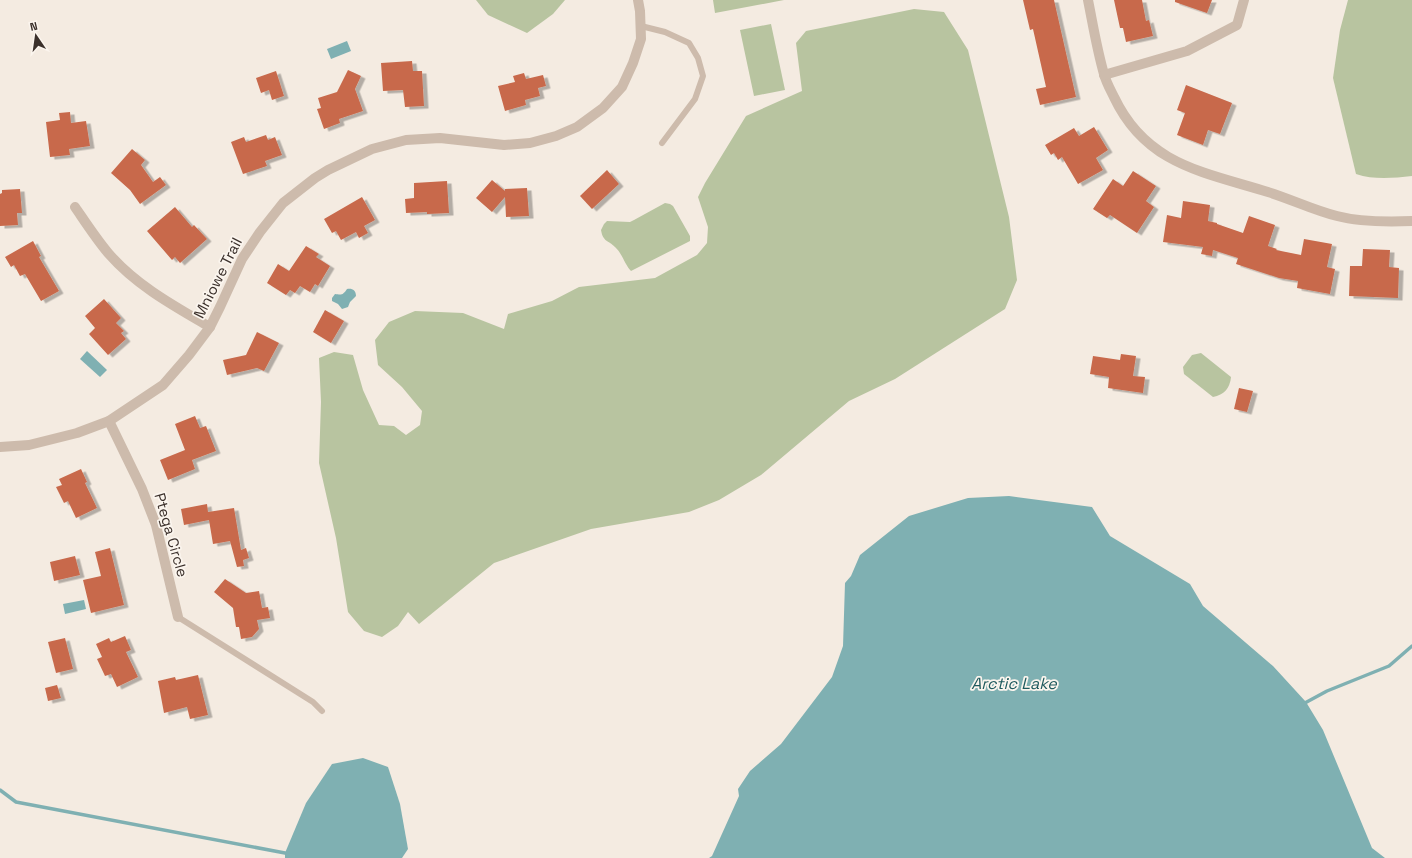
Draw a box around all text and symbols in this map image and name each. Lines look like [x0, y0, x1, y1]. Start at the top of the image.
north arrow [16, 16, 56, 56]
text: N [29, 19, 39, 34]
street label: Mniowe Trail [189, 234, 246, 321]
street label: Ptega Circle [150, 490, 193, 579]
water label: Arctic Lake [971, 673, 1057, 694]

